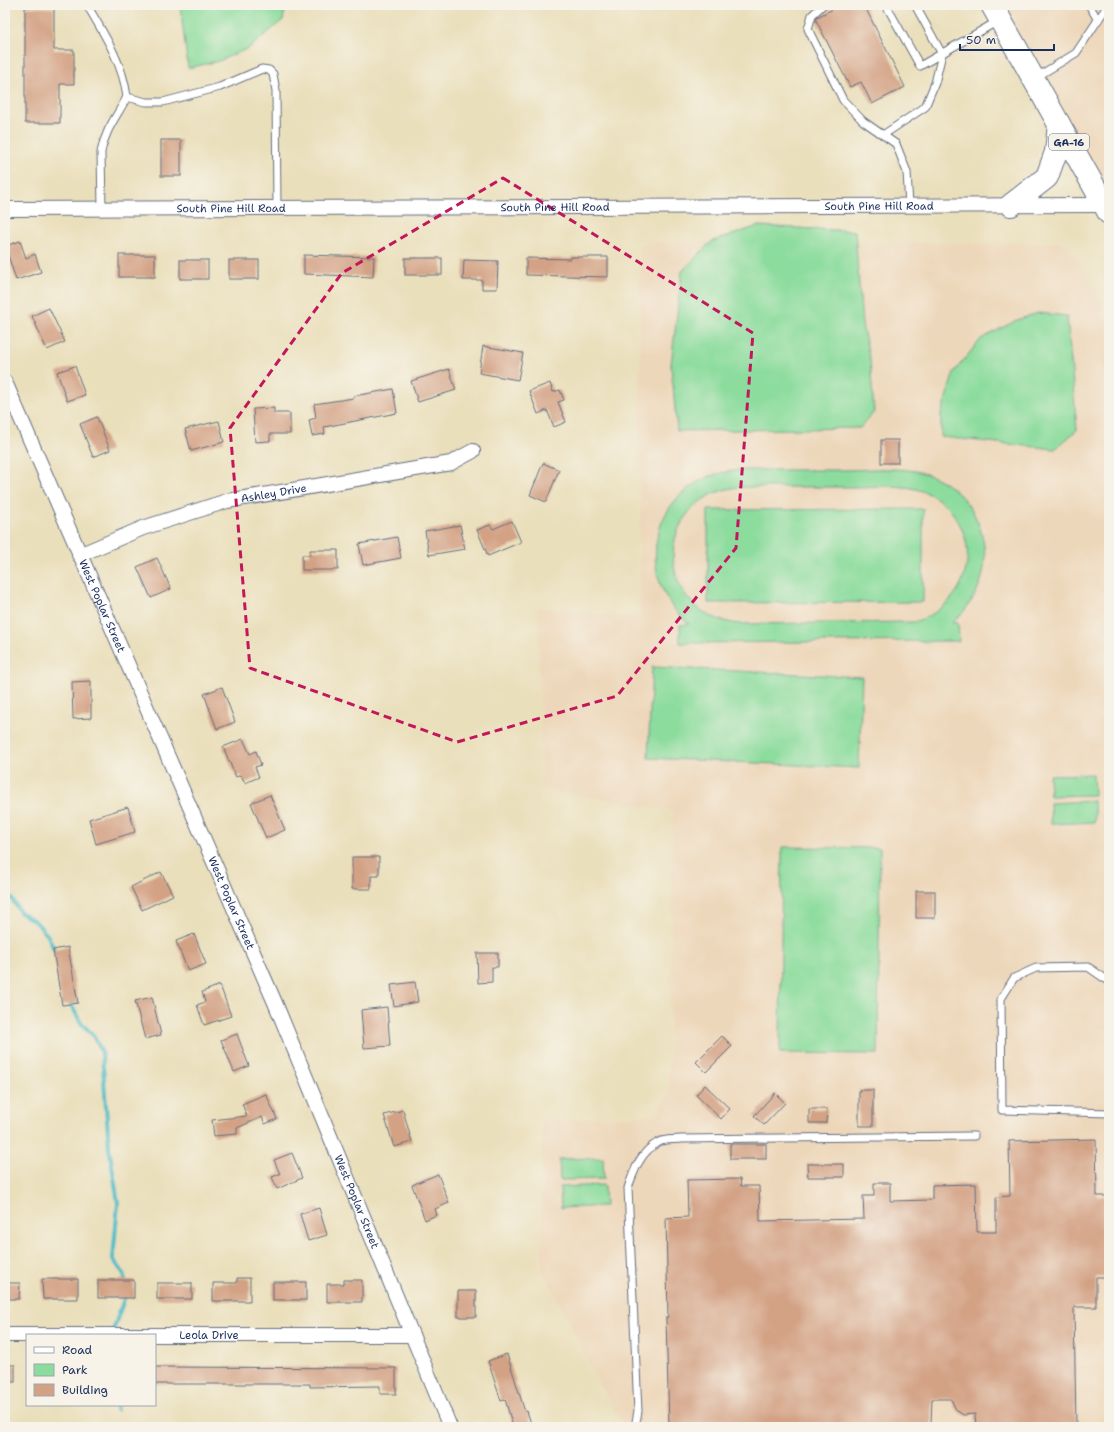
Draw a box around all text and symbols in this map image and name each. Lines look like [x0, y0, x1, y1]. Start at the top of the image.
scale bar [960, 26, 1054, 52]
text: 50 m [966, 32, 996, 48]
road number: GA-16 [1049, 134, 1089, 150]
street label: South Pine Hill Road [824, 198, 934, 214]
street label: South Pine Hill Road [500, 199, 610, 215]
street label: South Pine Hill Road [176, 200, 286, 216]
street label: Ashley Drive [240, 480, 308, 506]
street label: West Poplar Street [75, 557, 129, 655]
street label: West Poplar Street [205, 854, 259, 952]
street label: West Poplar Street [331, 1152, 383, 1251]
street label: Leola Drive [179, 1328, 239, 1343]
legend [26, 1334, 156, 1406]
text: Road [62, 1342, 93, 1358]
text: Park [62, 1362, 88, 1378]
text: Building [62, 1382, 108, 1398]

